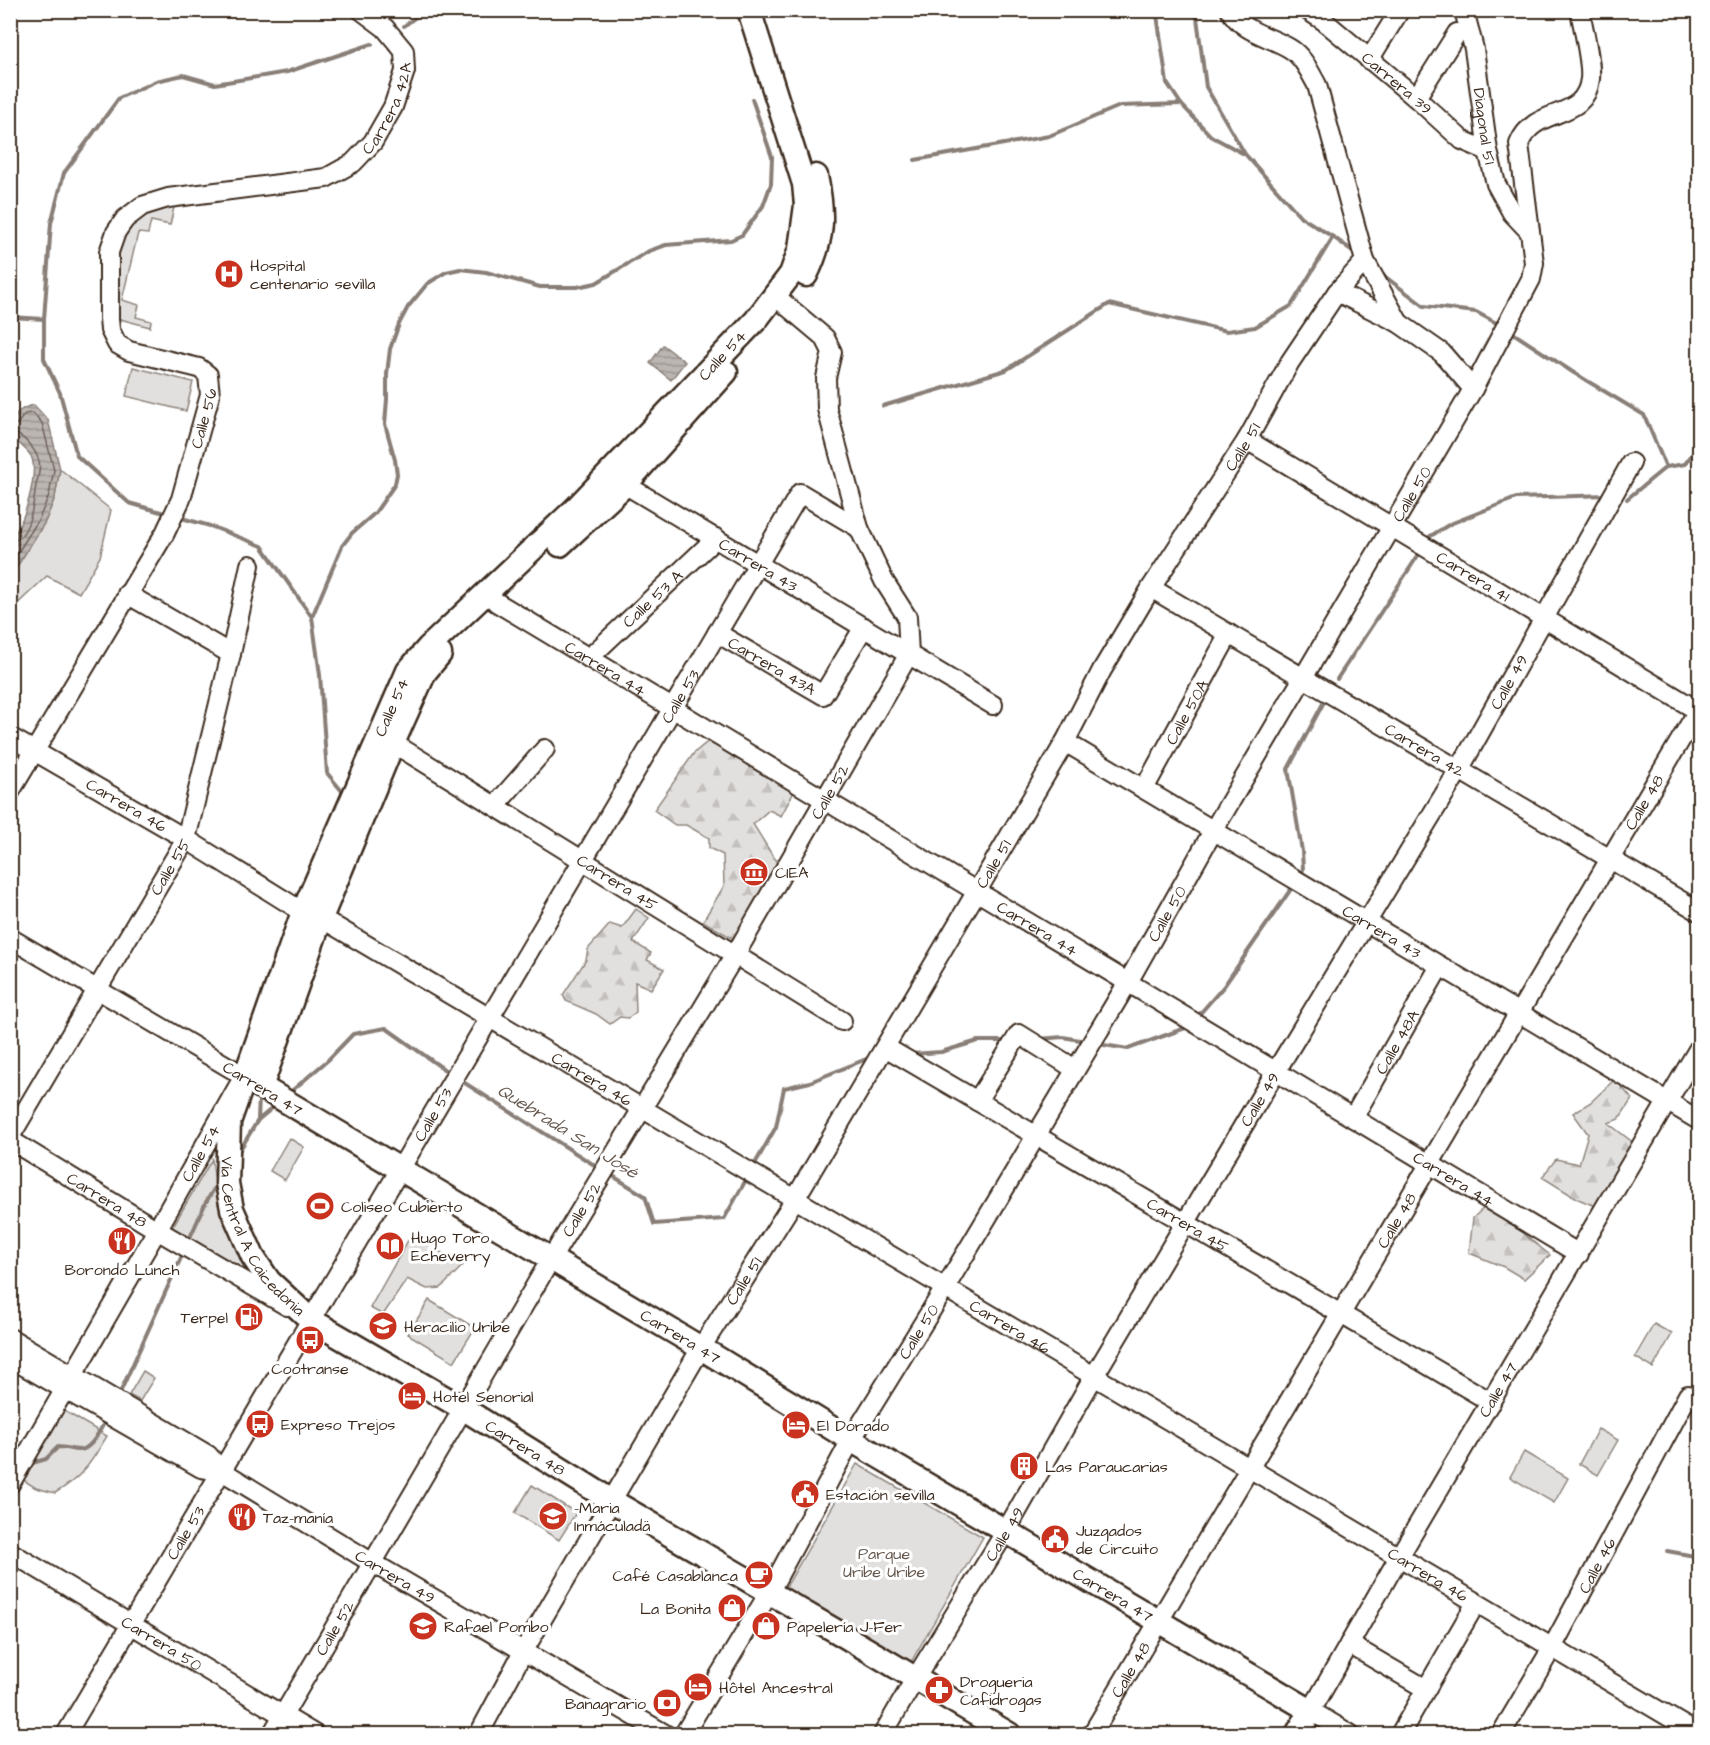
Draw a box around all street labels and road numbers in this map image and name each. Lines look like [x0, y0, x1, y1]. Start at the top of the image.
street label: Carrera 39 [1357, 47, 1437, 120]
street label: Carrera 42A [357, 62, 417, 160]
street label: Diagonal 51 [1467, 87, 1501, 167]
street label: Calle 54 [694, 326, 752, 386]
street label: Calle 56 [186, 388, 222, 451]
street label: Calle 51 [1220, 419, 1266, 476]
street label: Calle 50 [1387, 462, 1437, 526]
street label: Carrera 43 [714, 533, 801, 597]
street label: Carrera 41 [1432, 546, 1514, 607]
street label: Calle 53 A [618, 565, 688, 633]
street label: Carrera 43A [724, 632, 820, 701]
street label: Carrera 44 [561, 636, 650, 702]
street label: Calle 49 [1485, 651, 1533, 714]
street label: Calle 53 [656, 665, 705, 727]
street label: Calle 54 [369, 675, 415, 740]
street label: Calle 50A [1160, 676, 1214, 749]
street label: Carrera 42 [1380, 718, 1468, 783]
street label: Calle 52 [806, 761, 855, 824]
street label: Calle 48 [1620, 771, 1670, 834]
street label: Carrera 46 [82, 773, 171, 838]
street label: Calle 55 [145, 834, 196, 900]
street label: Calle 51 [971, 836, 1017, 893]
street label: Carrera 45 [572, 849, 662, 917]
street label: Calle 50 [1143, 882, 1192, 946]
street label: Carrera 44 [992, 896, 1082, 962]
street label: Carrera 43 [1338, 900, 1425, 964]
street label: Calle 48A [1370, 1006, 1425, 1078]
street label: Carrera 46 [547, 1047, 636, 1112]
street label: Carrera 47 [218, 1056, 307, 1122]
street label: Calle 49 [1235, 1068, 1285, 1131]
street label: Calle 53 [409, 1084, 458, 1146]
street label: Calle 54 [176, 1121, 226, 1186]
street label: Carrera 44 [1409, 1147, 1498, 1212]
street label: Vía Central A Caicedonia [215, 1156, 310, 1321]
street label: Carrera 48 [62, 1167, 151, 1233]
street label: Calle 52 [557, 1178, 607, 1241]
street label: Calle 48 [1372, 1189, 1422, 1253]
street label: Carrera 45 [1142, 1193, 1233, 1258]
street label: Calle 51 [721, 1253, 768, 1309]
street label: Carrera 46 [965, 1295, 1054, 1360]
street label: Calle 50 [894, 1300, 944, 1364]
street label: Carrera 47 [636, 1304, 725, 1369]
street label: Calle 47 [1474, 1358, 1523, 1422]
street label: Carrera 48 [481, 1415, 569, 1481]
street label: Calle 53 [161, 1502, 210, 1564]
street label: Calle 49 [980, 1503, 1029, 1566]
street label: Calle 46 [1573, 1534, 1621, 1598]
street label: Carrera 46 [1383, 1543, 1472, 1607]
street label: Carrera 49 [351, 1545, 439, 1609]
street label: Carrera 47 [1068, 1563, 1157, 1628]
street label: Calle 52 [310, 1597, 360, 1660]
street label: Carrera 50 [117, 1611, 206, 1676]
street label: Calle 48 [1106, 1638, 1156, 1702]

